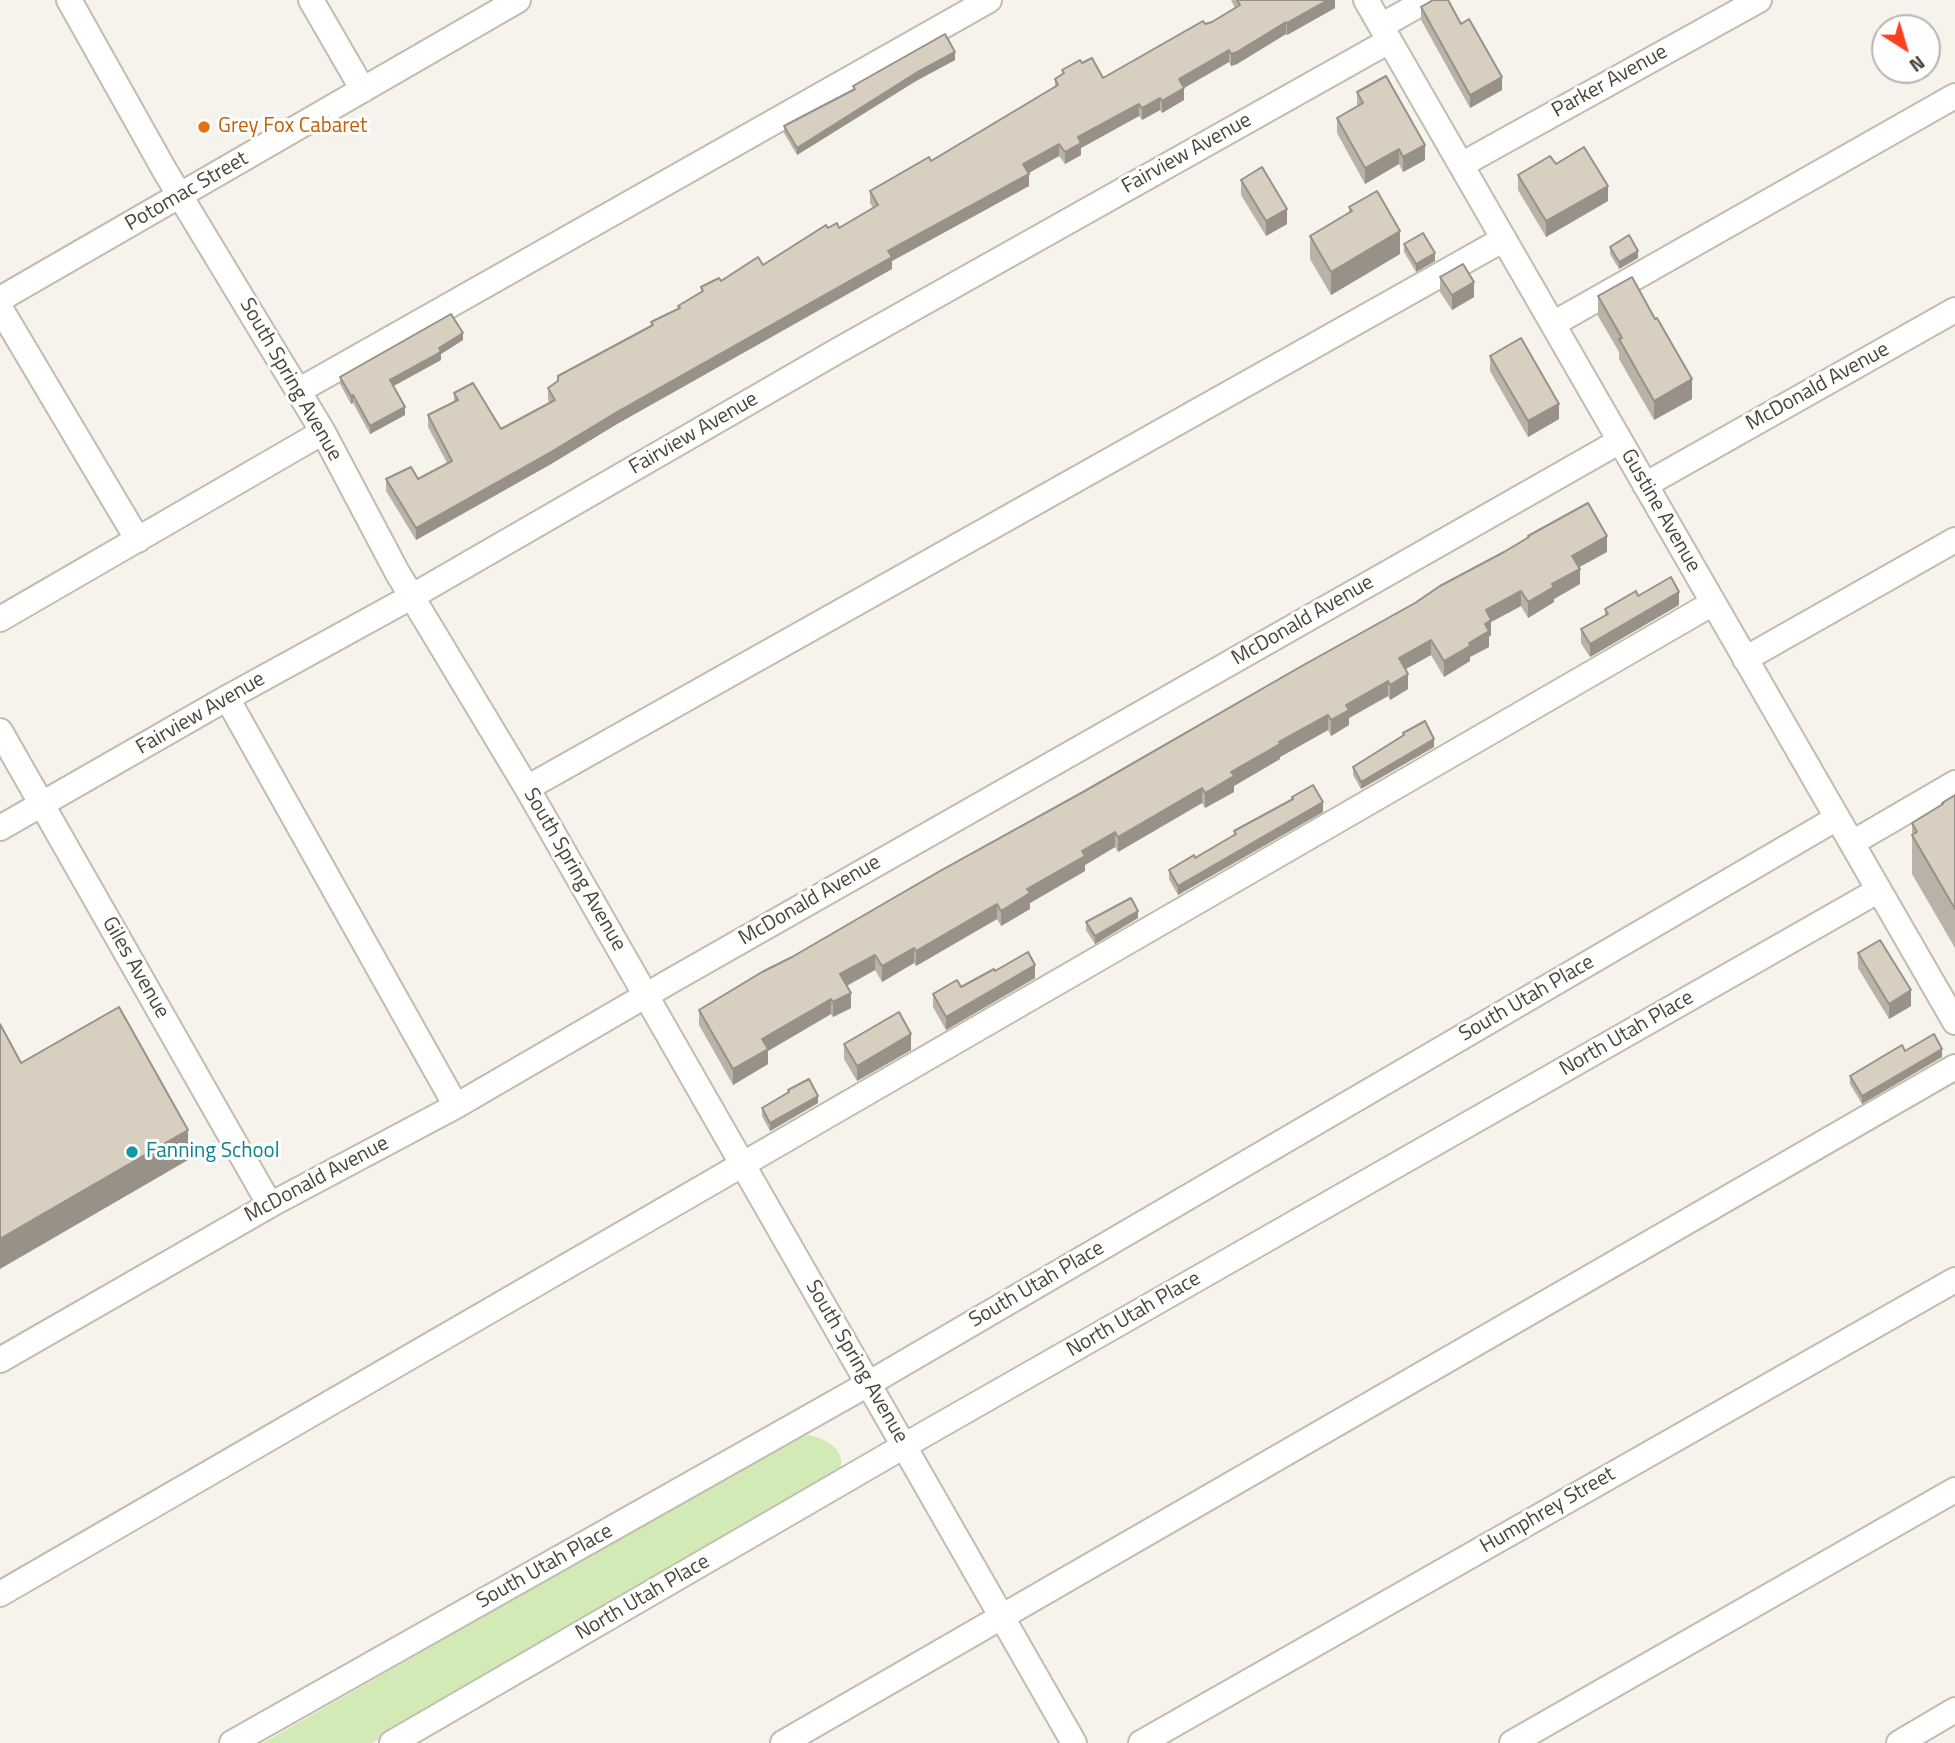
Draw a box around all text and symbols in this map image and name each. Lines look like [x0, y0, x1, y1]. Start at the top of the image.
north arrow [1871, 14, 1941, 84]
street label: Parker Avenue [1548, 40, 1672, 124]
text: N [1904, 49, 1932, 80]
street label: Fairview Avenue [1118, 108, 1256, 200]
place label: Grey Fox Cabaret [218, 114, 367, 140]
marker: Grey Fox Cabaret [196, 119, 212, 135]
street label: Potomac Street [121, 147, 253, 237]
street label: South Spring Avenue [233, 294, 347, 466]
street label: McDonald Avenue [1742, 337, 1894, 437]
street label: Fairview Avenue [625, 387, 763, 481]
street label: Gustine Avenue [1615, 445, 1705, 577]
street label: McDonald Avenue [1228, 570, 1378, 672]
street label: Fairview Avenue [132, 667, 270, 761]
street label: South Spring Avenue [517, 784, 631, 956]
street label: McDonald Avenue [735, 850, 885, 952]
street label: Giles Avenue [96, 913, 174, 1023]
street label: South Utah Place [1455, 950, 1599, 1048]
street label: North Utah Place [1556, 985, 1698, 1083]
street label: McDonald Avenue [241, 1131, 393, 1229]
place label: Fanning School [146, 1139, 280, 1165]
marker: Fanning School [124, 1144, 140, 1160]
street label: South Utah Place [965, 1236, 1109, 1334]
street label: North Utah Place [1063, 1266, 1205, 1364]
street label: South Spring Avenue [799, 1276, 913, 1448]
street label: Humphrey Street [1476, 1462, 1620, 1560]
street label: South Utah Place [473, 1519, 617, 1615]
street label: North Utah Place [572, 1549, 714, 1647]

